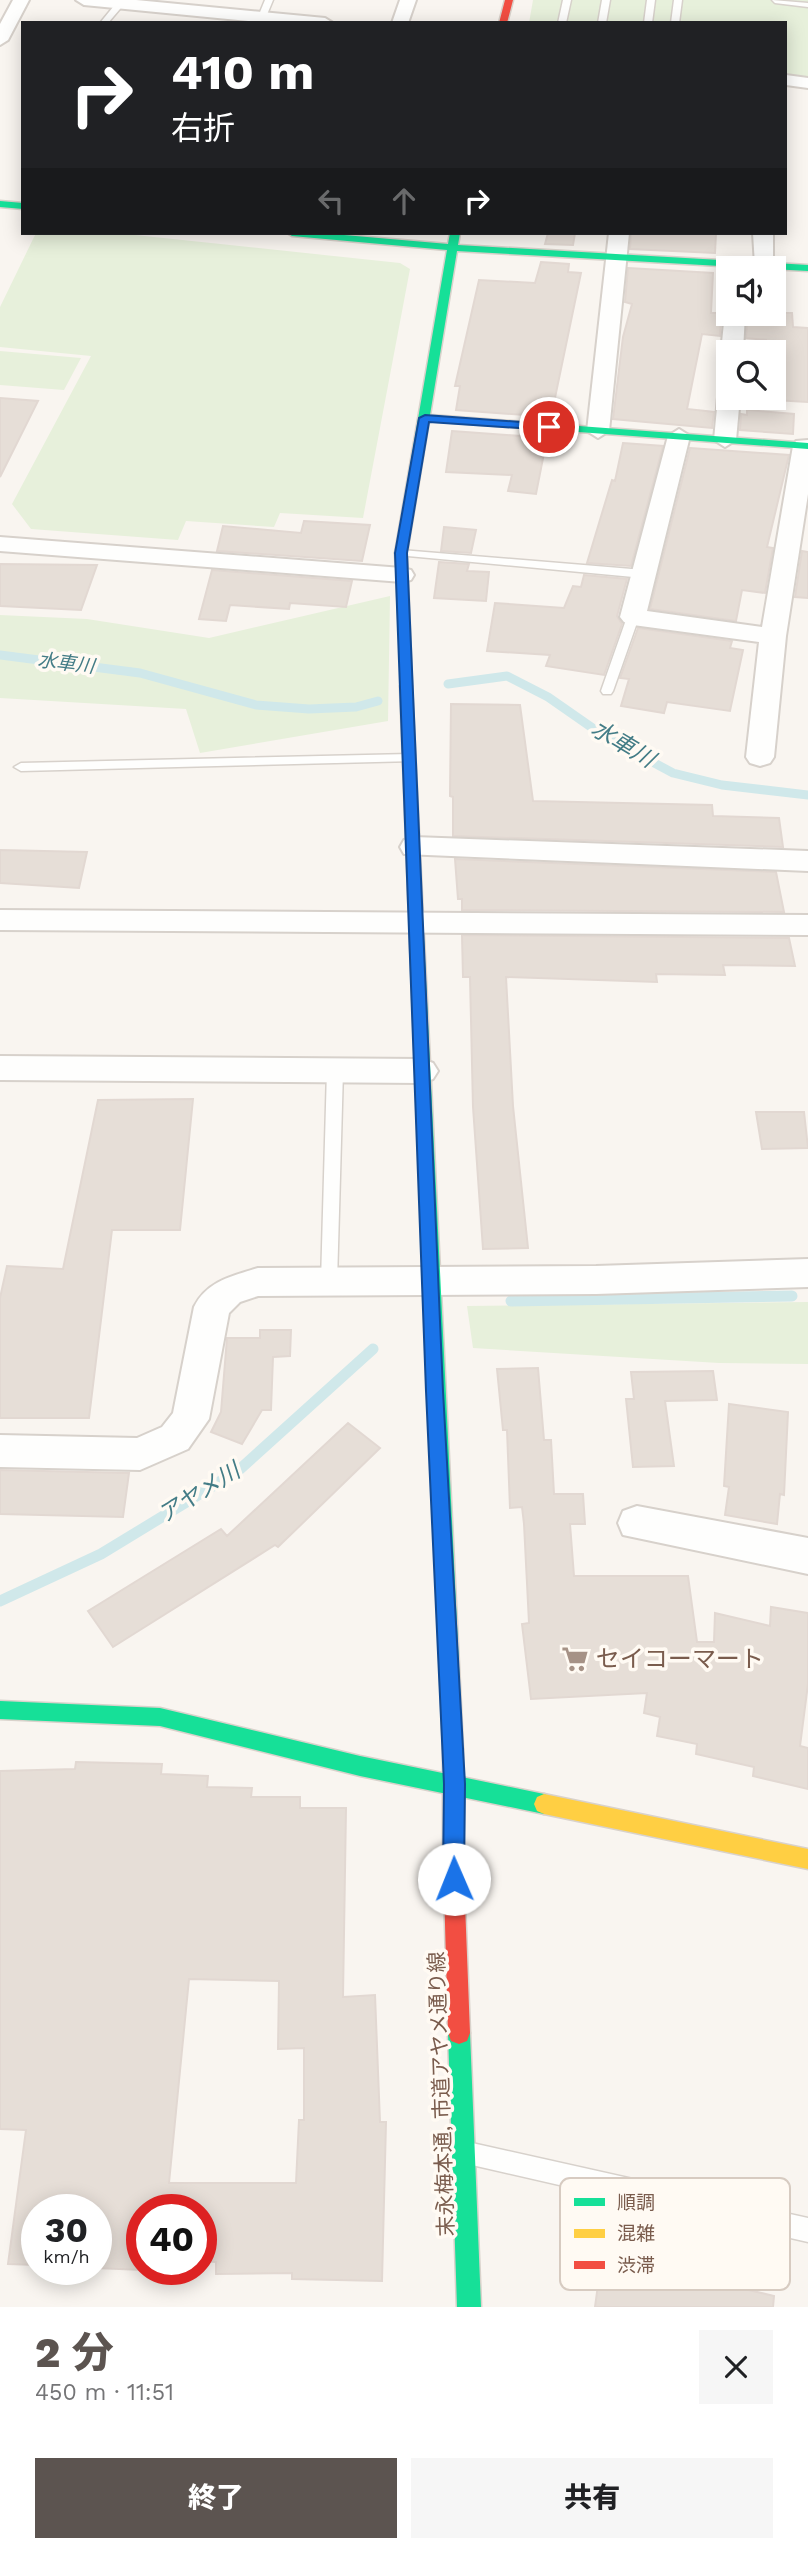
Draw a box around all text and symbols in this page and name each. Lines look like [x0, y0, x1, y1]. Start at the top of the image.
text: 410 m [171, 43, 314, 101]
icon: right [56, 49, 147, 140]
text: 右折 [171, 109, 235, 147]
icon: left [312, 182, 350, 220]
icon: ahead [385, 182, 423, 220]
icon: right [458, 182, 496, 220]
map controls [716, 256, 786, 410]
button: sound [716, 256, 786, 326]
button: search [716, 340, 786, 410]
pin [519, 397, 579, 457]
icon: arrive [530, 408, 568, 446]
water label: 水車川 [36, 648, 98, 678]
water label: 水車川 [586, 715, 662, 775]
water label: アヤメ川 [153, 1456, 248, 1529]
supermarket icon: セイコーマート [560, 1644, 590, 1674]
place label: セイコーマート [596, 1645, 764, 1673]
position arrow [417, 1842, 491, 1916]
street label: 末永梅本通, 市道アヤメ通り線 [424, 1951, 458, 2237]
legend [560, 2178, 790, 2290]
text: 順調 [617, 2191, 655, 2214]
speed limit sign: 40 [126, 2194, 217, 2285]
text: 30 [45, 2209, 88, 2251]
text: 混雑 [617, 2222, 655, 2245]
text: km/h [43, 2246, 90, 2267]
text: 渋滞 [617, 2254, 655, 2277]
text: 2 分 [35, 2328, 113, 2377]
button: close [699, 2330, 773, 2404]
text: 450 m · 11:51 [35, 2379, 174, 2406]
button: 終了 [35, 2458, 397, 2538]
button: 共有 [411, 2458, 773, 2538]

